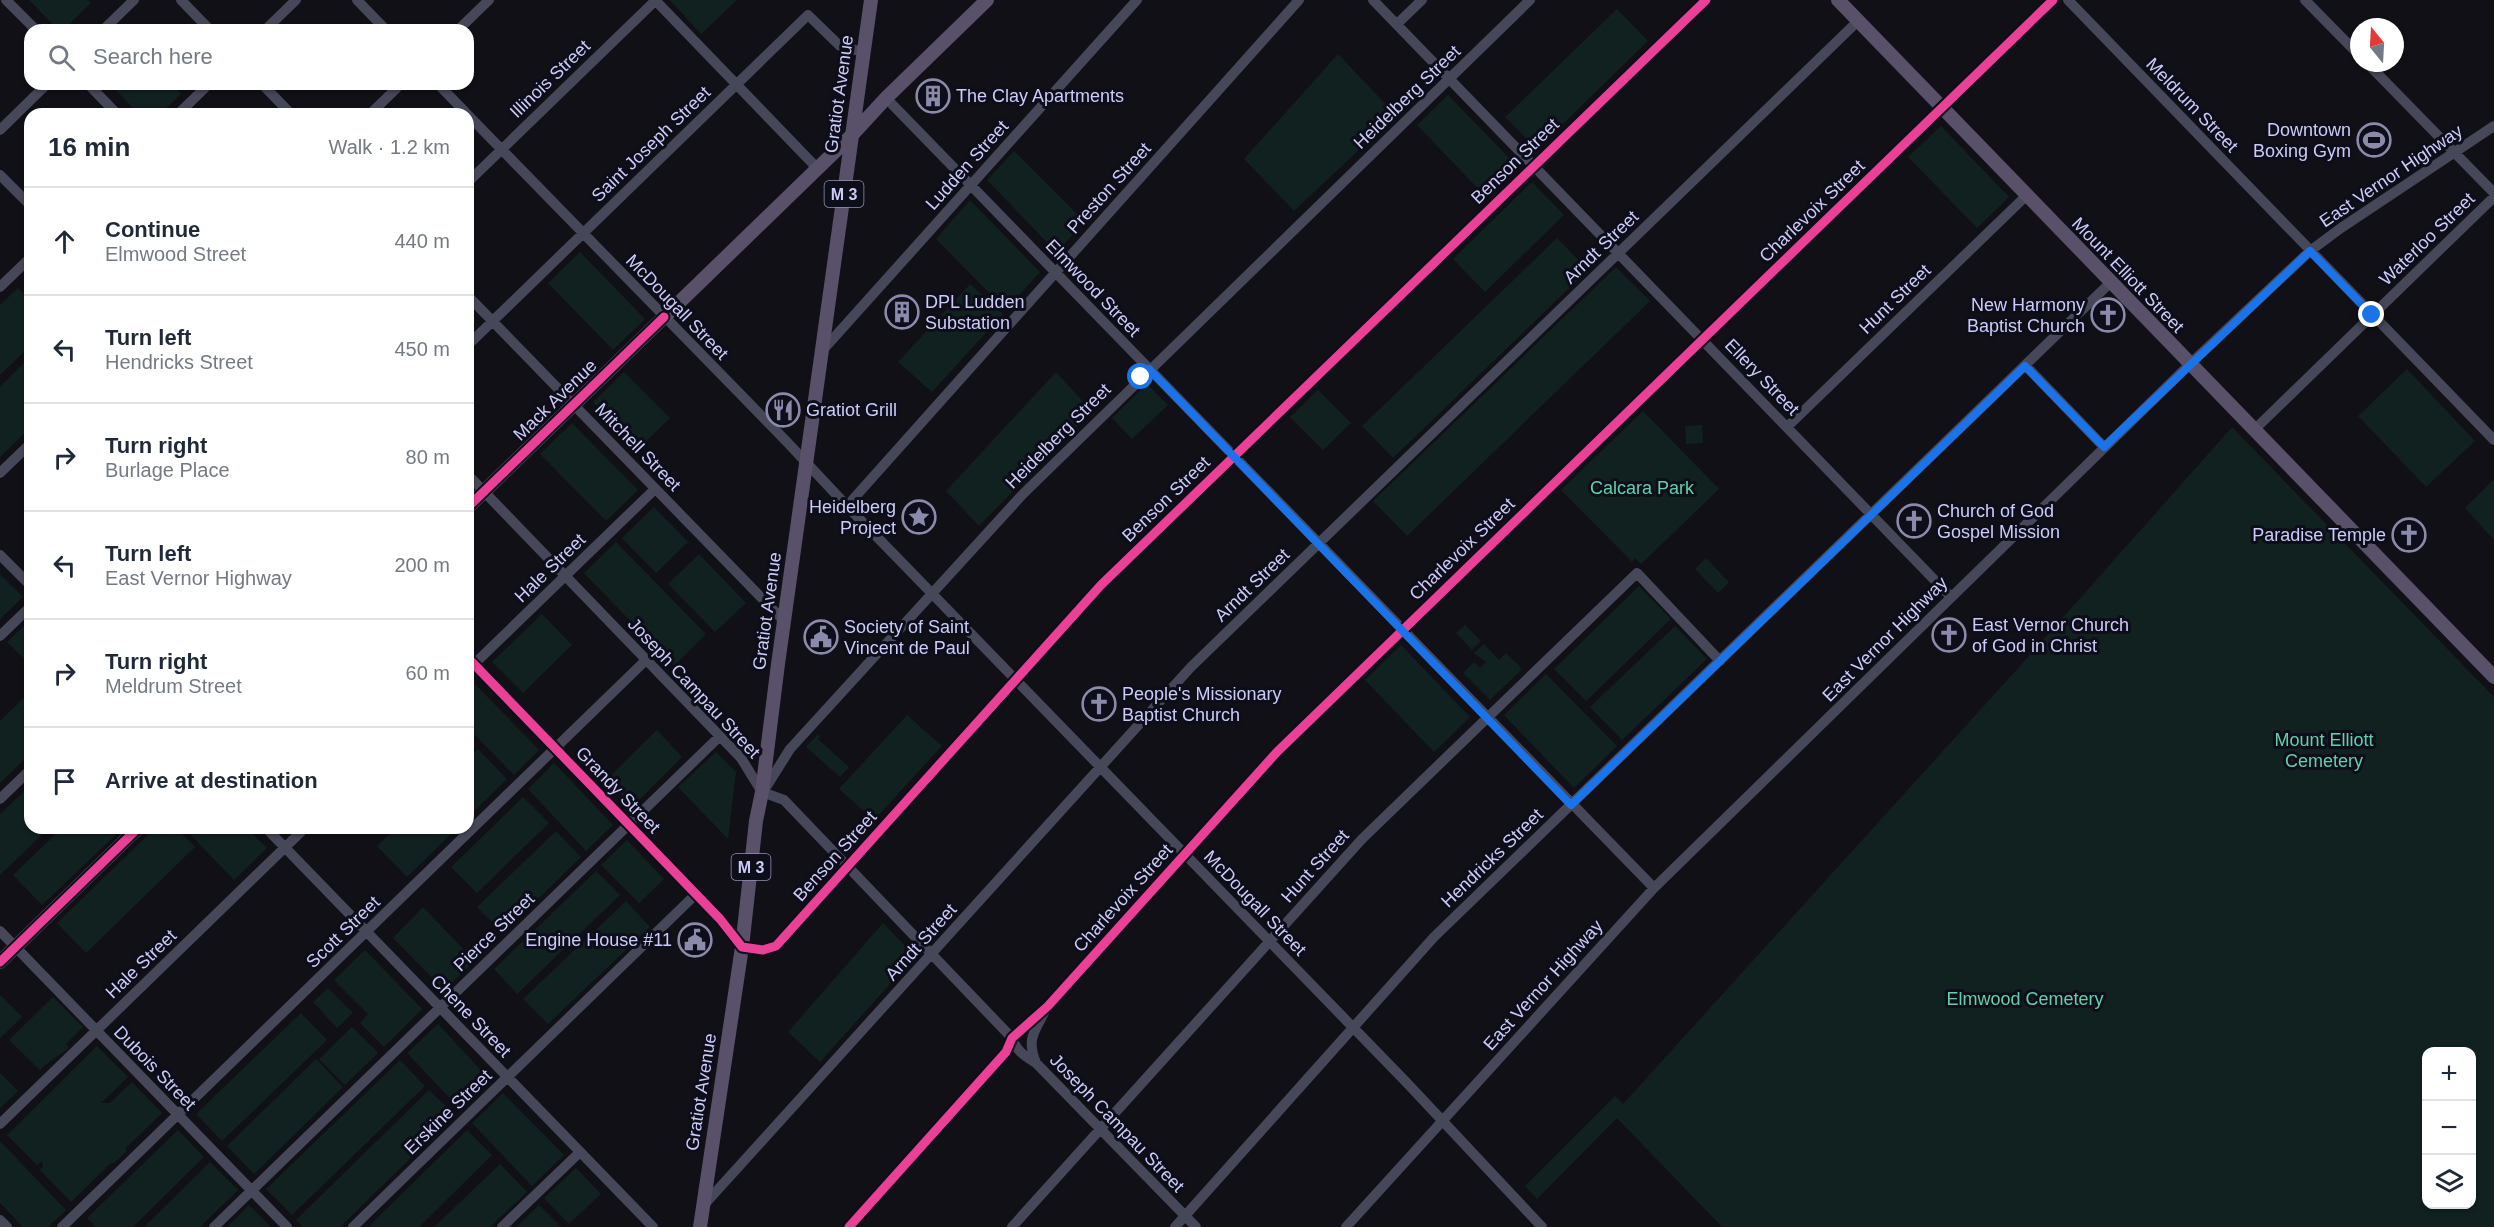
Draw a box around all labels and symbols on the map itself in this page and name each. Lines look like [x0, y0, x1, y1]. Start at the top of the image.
north arrow [2350, 18, 2404, 72]
street label: Gratiot Avenue [821, 34, 857, 154]
street label: Illinois Street [506, 36, 594, 122]
street label: Heidelberg Street [1350, 41, 1464, 153]
street label: Meldrum Street [2142, 54, 2242, 156]
building icon: The Clay Apartments [915, 78, 951, 114]
street label: Saint Joseph Street [588, 82, 714, 206]
place label: The Clay Apartments [956, 86, 1124, 106]
street label: Benson Street [1467, 114, 1563, 208]
street label: Ludden Street [922, 116, 1012, 214]
place label: Downtown Boxing Gym [2253, 120, 2351, 161]
street label: East Vernor Highway [2316, 121, 2466, 231]
sports icon: Downtown Boxing Gym [2356, 122, 2392, 158]
street label: Preston Street [1063, 139, 1155, 237]
street label: Charlevoix Street [1755, 156, 1869, 266]
road number: M 3 [824, 181, 864, 207]
street label: Waterloo Street [2375, 189, 2479, 289]
street label: Arndt Street [1560, 206, 1642, 288]
street label: Mount Elliott Street [2068, 213, 2188, 337]
street label: Elmwood Street [1042, 235, 1144, 341]
street label: McDougall Street [622, 250, 732, 364]
street label: Hunt Street [1855, 260, 1935, 338]
place label: DPL Ludden Substation [925, 292, 1024, 333]
building icon: DPL Ludden Substation [884, 294, 920, 330]
place label: New Harmony Baptist Church [1967, 295, 2085, 336]
church icon: New Harmony Baptist Church [2090, 297, 2126, 333]
route end [2358, 301, 2384, 327]
street label: Ellery Street [1721, 335, 1803, 419]
street label: Mack Avenue [509, 355, 601, 445]
route start [1127, 363, 1153, 389]
street label: Heidelberg Street [1001, 379, 1115, 493]
restaurant icon: Gratiot Grill [765, 392, 801, 428]
street label: Mitchell Street [591, 399, 685, 495]
place label: Gratiot Grill [806, 400, 897, 420]
street label: Benson Street [1118, 452, 1214, 546]
park label: Calcara Park [1590, 478, 1695, 498]
street label: Charlevoix Street [1405, 494, 1519, 604]
place label: Heidelberg Project [809, 497, 896, 538]
place icon: Heidelberg Project [901, 499, 937, 535]
place label: Church of God Gospel Mission [1937, 501, 2060, 542]
church icon: Church of God Gospel Mission [1896, 503, 1932, 539]
church icon: Paradise Temple [2391, 517, 2427, 553]
place label: Paradise Temple [2252, 525, 2386, 545]
street label: Hale Street [511, 530, 589, 606]
street label: Arndt Street [1211, 544, 1293, 626]
street label: Gratiot Avenue [749, 551, 785, 671]
street label: East Vernor Highway [1818, 572, 1952, 706]
street label: Joseph Campau Street [624, 614, 764, 762]
place label: East Vernor Church of God in Christ [1972, 615, 2129, 656]
place label: Society of Saint Vincent de Paul [844, 617, 970, 658]
church icon: East Vernor Church of God in Christ [1931, 617, 1967, 653]
public building icon: Society of Saint Vincent de Paul [803, 619, 839, 655]
place label: People's Missionary Baptist Church [1122, 684, 1282, 725]
church icon: People's Missionary Baptist Church [1081, 686, 1117, 722]
park label: Mount Elliott Cemetery [2274, 730, 2374, 771]
street label: Grandy Street [572, 743, 664, 837]
street label: Hendricks Street [1437, 805, 1547, 911]
street label: Benson Street [789, 807, 881, 905]
street label: Hunt Street [1277, 825, 1353, 907]
street label: Charlevoix Street [1069, 840, 1177, 956]
street label: McDougall Street [1200, 846, 1310, 960]
road number: M 3 [732, 854, 771, 880]
street label: Pierce Street [450, 889, 538, 975]
street label: Scott Street [302, 892, 384, 972]
street label: Arndt Street [881, 900, 961, 984]
street label: East Vernor Highway [1479, 916, 1607, 1054]
public building icon: Engine House #11 [677, 922, 713, 958]
street label: Hale Street [102, 926, 180, 1002]
place label: Engine House #11 [525, 930, 672, 950]
street label: Chene Street [427, 971, 515, 1061]
park label: Elmwood Cemetery [1946, 989, 2104, 1009]
street label: Dubois Street [110, 1022, 200, 1114]
street label: Gratiot Avenue [682, 1032, 720, 1152]
street label: Joseph Campau Street [1046, 1050, 1188, 1196]
street label: Erskine Street [400, 1066, 496, 1158]

